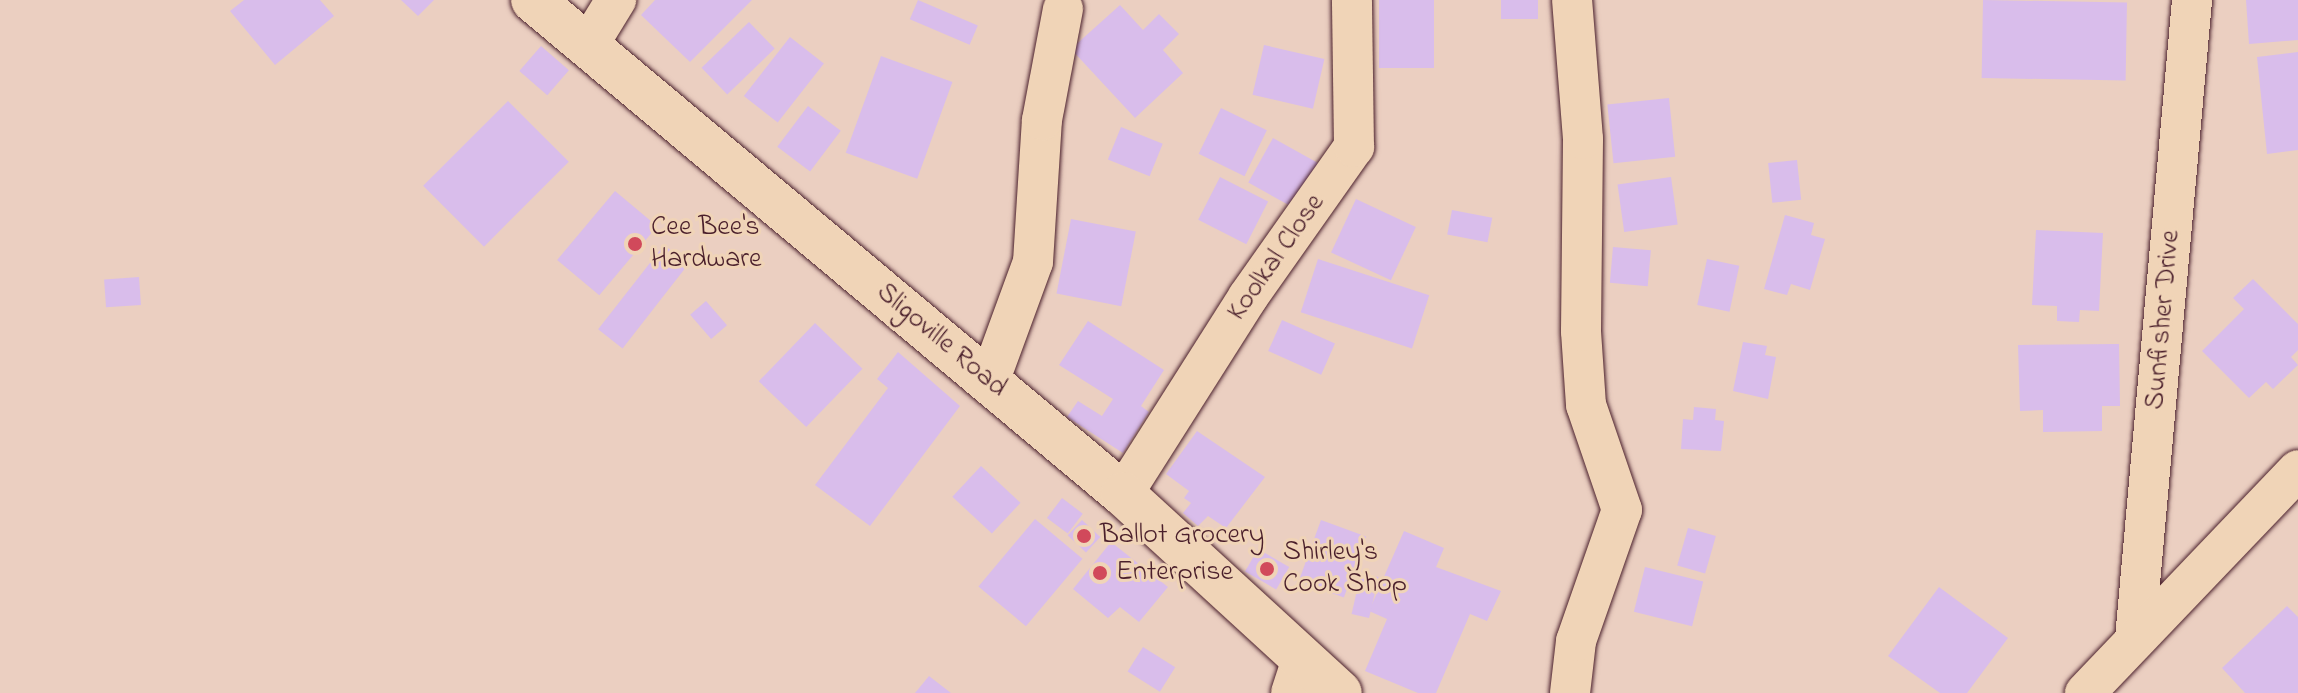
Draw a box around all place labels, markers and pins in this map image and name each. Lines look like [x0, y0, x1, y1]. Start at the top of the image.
place label: Cee Bee's Hardware [651, 211, 762, 277]
marker: Cee Bee's Hardware [626, 235, 644, 253]
place label: Ballot Grocery [1100, 519, 1264, 553]
marker: Ballot Grocery [1075, 527, 1093, 545]
place label: Shirley's Cook Shop [1283, 536, 1407, 602]
place label: Enterprise [1116, 556, 1233, 590]
marker: Shirley's Cook Shop [1258, 560, 1276, 578]
marker: Enterprise [1091, 564, 1109, 582]

